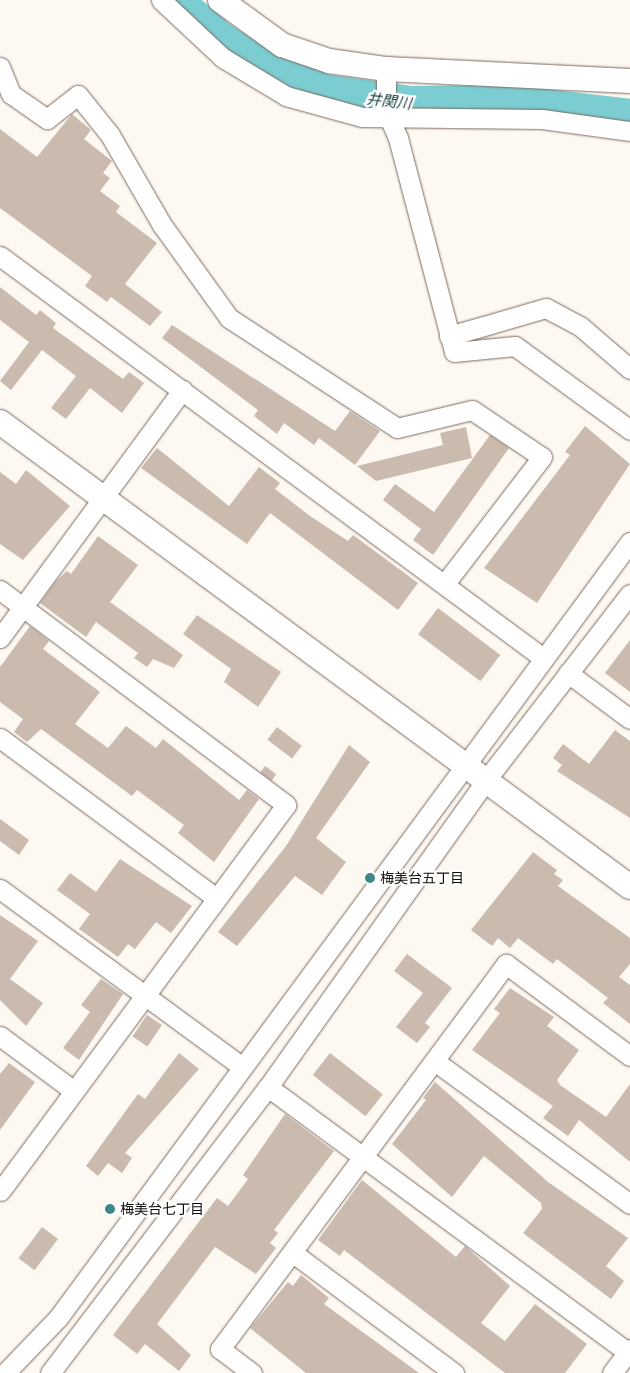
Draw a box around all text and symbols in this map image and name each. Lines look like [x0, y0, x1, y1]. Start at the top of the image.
water label: 井関川 [366, 89, 412, 113]
place label: 梅美台五丁目 [380, 870, 464, 886]
marker: 梅美台五丁目 [364, 872, 376, 884]
place label: 梅美台七丁目 [120, 1201, 204, 1217]
marker: 梅美台七丁目 [104, 1203, 116, 1215]

